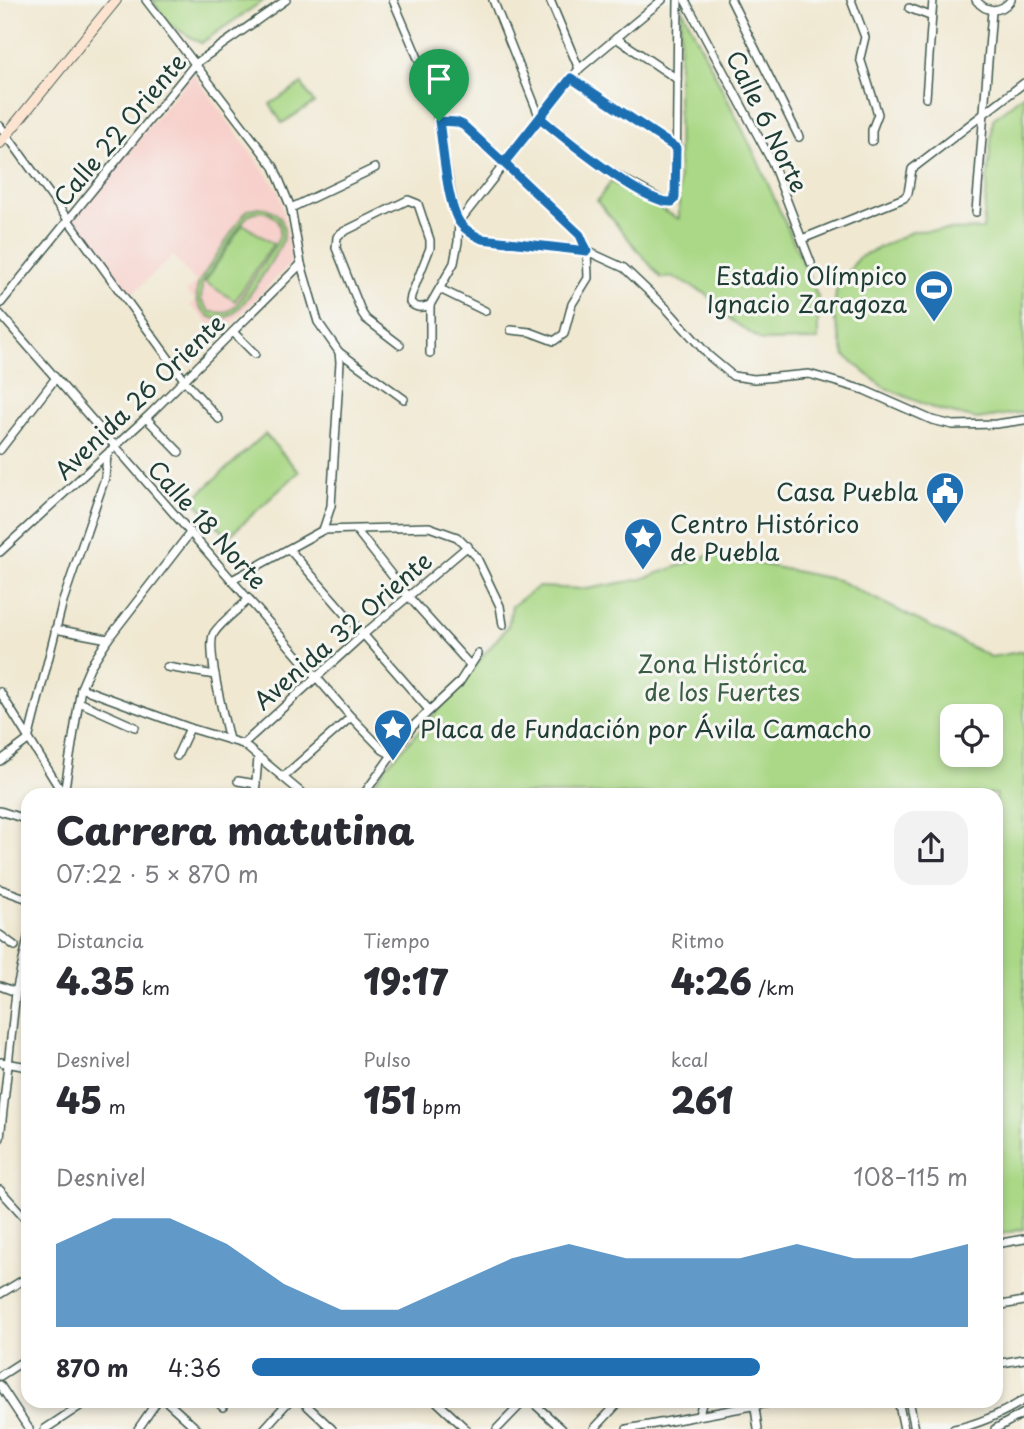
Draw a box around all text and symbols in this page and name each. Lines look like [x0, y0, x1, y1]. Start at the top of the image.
street label: Calle 22 Oriente [44, 44, 194, 214]
street label: Calle 6 Norte [718, 44, 818, 198]
pin [409, 49, 469, 121]
icon: arrive [420, 60, 458, 98]
place label: Estadio Olímpico Ignacio Zaragoza [707, 257, 907, 321]
sports icon: Estadio Olímpico Ignacio Zaragoza [913, 268, 955, 323]
street label: Avenida 26 Oriente [46, 305, 232, 487]
street label: Calle 18 Norte [140, 451, 276, 597]
public building icon: Casa Puebla [924, 470, 966, 525]
place label: Casa Puebla [776, 473, 918, 509]
place label: Centro Histórico de Puebla [670, 505, 859, 569]
place icon: Centro Histórico de Puebla [622, 516, 664, 571]
street label: Avenida 32 Oriente [245, 542, 439, 718]
park label: Zona Histórica de los Fuertes [638, 645, 806, 709]
map controls [940, 704, 1003, 767]
button: locate [940, 704, 1003, 767]
place icon: Placa de Fundación por Ávila Camacho [372, 707, 414, 762]
place label: Placa de Fundación por Ávila Camacho [420, 710, 872, 746]
text: Carrera matutina [56, 801, 415, 858]
button: share [894, 811, 968, 885]
text: 07:22 · 5 × 870 m [56, 856, 259, 891]
text: Distancia [56, 926, 144, 954]
text: Tiempo [363, 926, 430, 954]
text: Ritmo [671, 926, 724, 954]
text: 4.35 [56, 954, 135, 1007]
text: 19:17 [363, 954, 448, 1007]
text: 4:26 [671, 954, 752, 1007]
text: km [135, 973, 170, 1001]
text: /km [752, 973, 795, 1001]
text: Desnivel [56, 1045, 130, 1073]
text: Pulso [363, 1045, 411, 1073]
text: kcal [671, 1045, 709, 1073]
text: 45 [56, 1073, 102, 1126]
text: 151 [363, 1073, 416, 1126]
text: 261 [671, 1073, 733, 1126]
text: m [102, 1092, 126, 1120]
text: bpm [416, 1092, 462, 1120]
text: Desnivel [56, 1159, 146, 1194]
text: 108–115 m [853, 1159, 968, 1194]
text: 870 m [56, 1350, 128, 1385]
text: 4:36 [168, 1350, 221, 1385]

